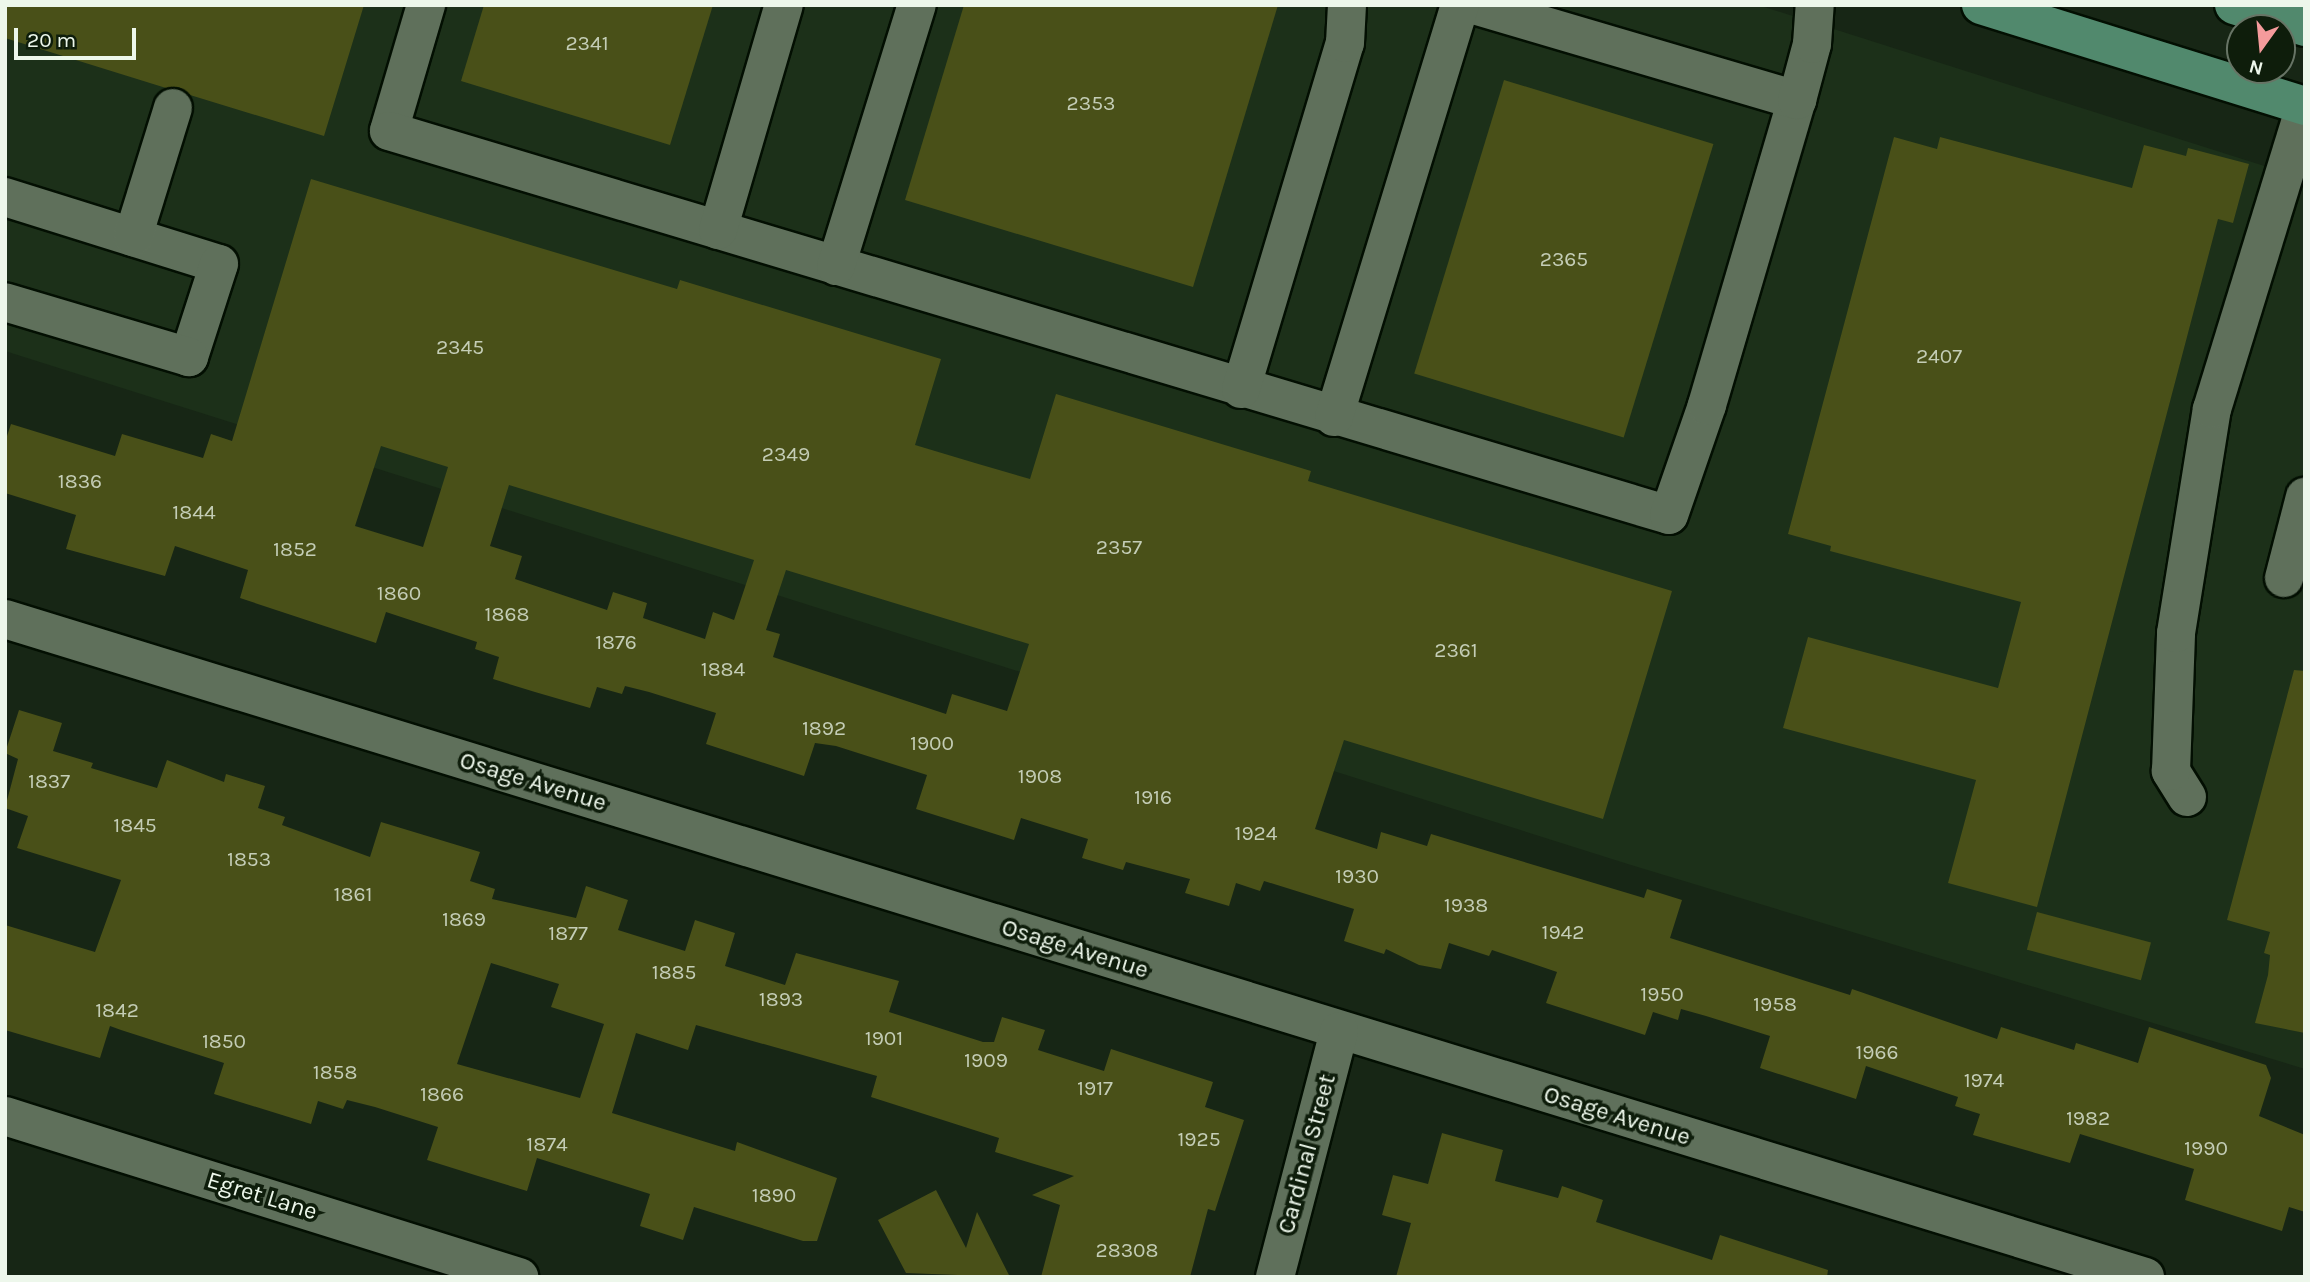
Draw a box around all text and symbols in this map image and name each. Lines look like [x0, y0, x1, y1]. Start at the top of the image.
scale bar [18, 14, 140, 58]
north arrow [2226, 14, 2296, 84]
text: 20 m [27, 28, 76, 52]
house number: 2341 [565, 30, 609, 56]
text: N [2247, 55, 2266, 80]
house number: 2353 [1067, 90, 1115, 116]
house number: 2365 [1540, 246, 1588, 272]
house number: 2345 [436, 334, 484, 360]
house number: 2407 [1916, 343, 1962, 369]
house number: 2349 [762, 441, 810, 467]
house number: 1836 [58, 468, 102, 494]
house number: 1844 [172, 499, 216, 525]
house number: 2357 [1096, 534, 1142, 560]
house number: 1852 [273, 536, 317, 562]
house number: 1860 [377, 580, 421, 606]
house number: 1868 [485, 601, 529, 627]
house number: 1876 [595, 629, 637, 655]
house number: 2361 [1434, 637, 1478, 663]
house number: 1884 [701, 656, 745, 682]
house number: 1892 [802, 715, 846, 741]
house number: 1900 [910, 730, 954, 756]
street label: Osage Avenue [456, 746, 610, 818]
house number: 1908 [1018, 763, 1062, 789]
house number: 1837 [28, 768, 70, 794]
house number: 1916 [1134, 784, 1172, 810]
house number: 1845 [113, 812, 157, 838]
house number: 1924 [1234, 820, 1278, 846]
house number: 1853 [227, 846, 271, 872]
house number: 1930 [1335, 863, 1379, 889]
house number: 1861 [334, 881, 372, 907]
house number: 1938 [1444, 892, 1488, 918]
house number: 1869 [442, 906, 486, 932]
street label: Osage Avenue [998, 913, 1152, 985]
house number: 1942 [1541, 919, 1585, 945]
house number: 1877 [548, 920, 588, 946]
house number: 1885 [652, 959, 696, 985]
house number: 1950 [1640, 981, 1684, 1007]
house number: 1893 [759, 986, 803, 1012]
house number: 1958 [1753, 991, 1797, 1017]
house number: 1842 [95, 997, 139, 1023]
house number: 1901 [865, 1025, 903, 1051]
house number: 1850 [202, 1028, 246, 1054]
house number: 1966 [1855, 1039, 1899, 1065]
house number: 1909 [964, 1047, 1008, 1073]
house number: 1858 [313, 1059, 357, 1085]
house number: 1974 [1964, 1067, 2004, 1093]
street label: Cardinal Street [1272, 1071, 1342, 1237]
house number: 1917 [1077, 1075, 1113, 1101]
street label: Osage Avenue [1540, 1080, 1694, 1152]
house number: 1866 [420, 1081, 464, 1107]
house number: 1982 [2066, 1105, 2110, 1131]
house number: 1925 [1177, 1126, 1221, 1152]
house number: 1874 [526, 1131, 568, 1157]
house number: 1990 [2184, 1135, 2228, 1161]
street label: Egret Lane [203, 1166, 321, 1226]
house number: 1890 [752, 1182, 796, 1208]
house number: 28308 [1096, 1237, 1158, 1263]

